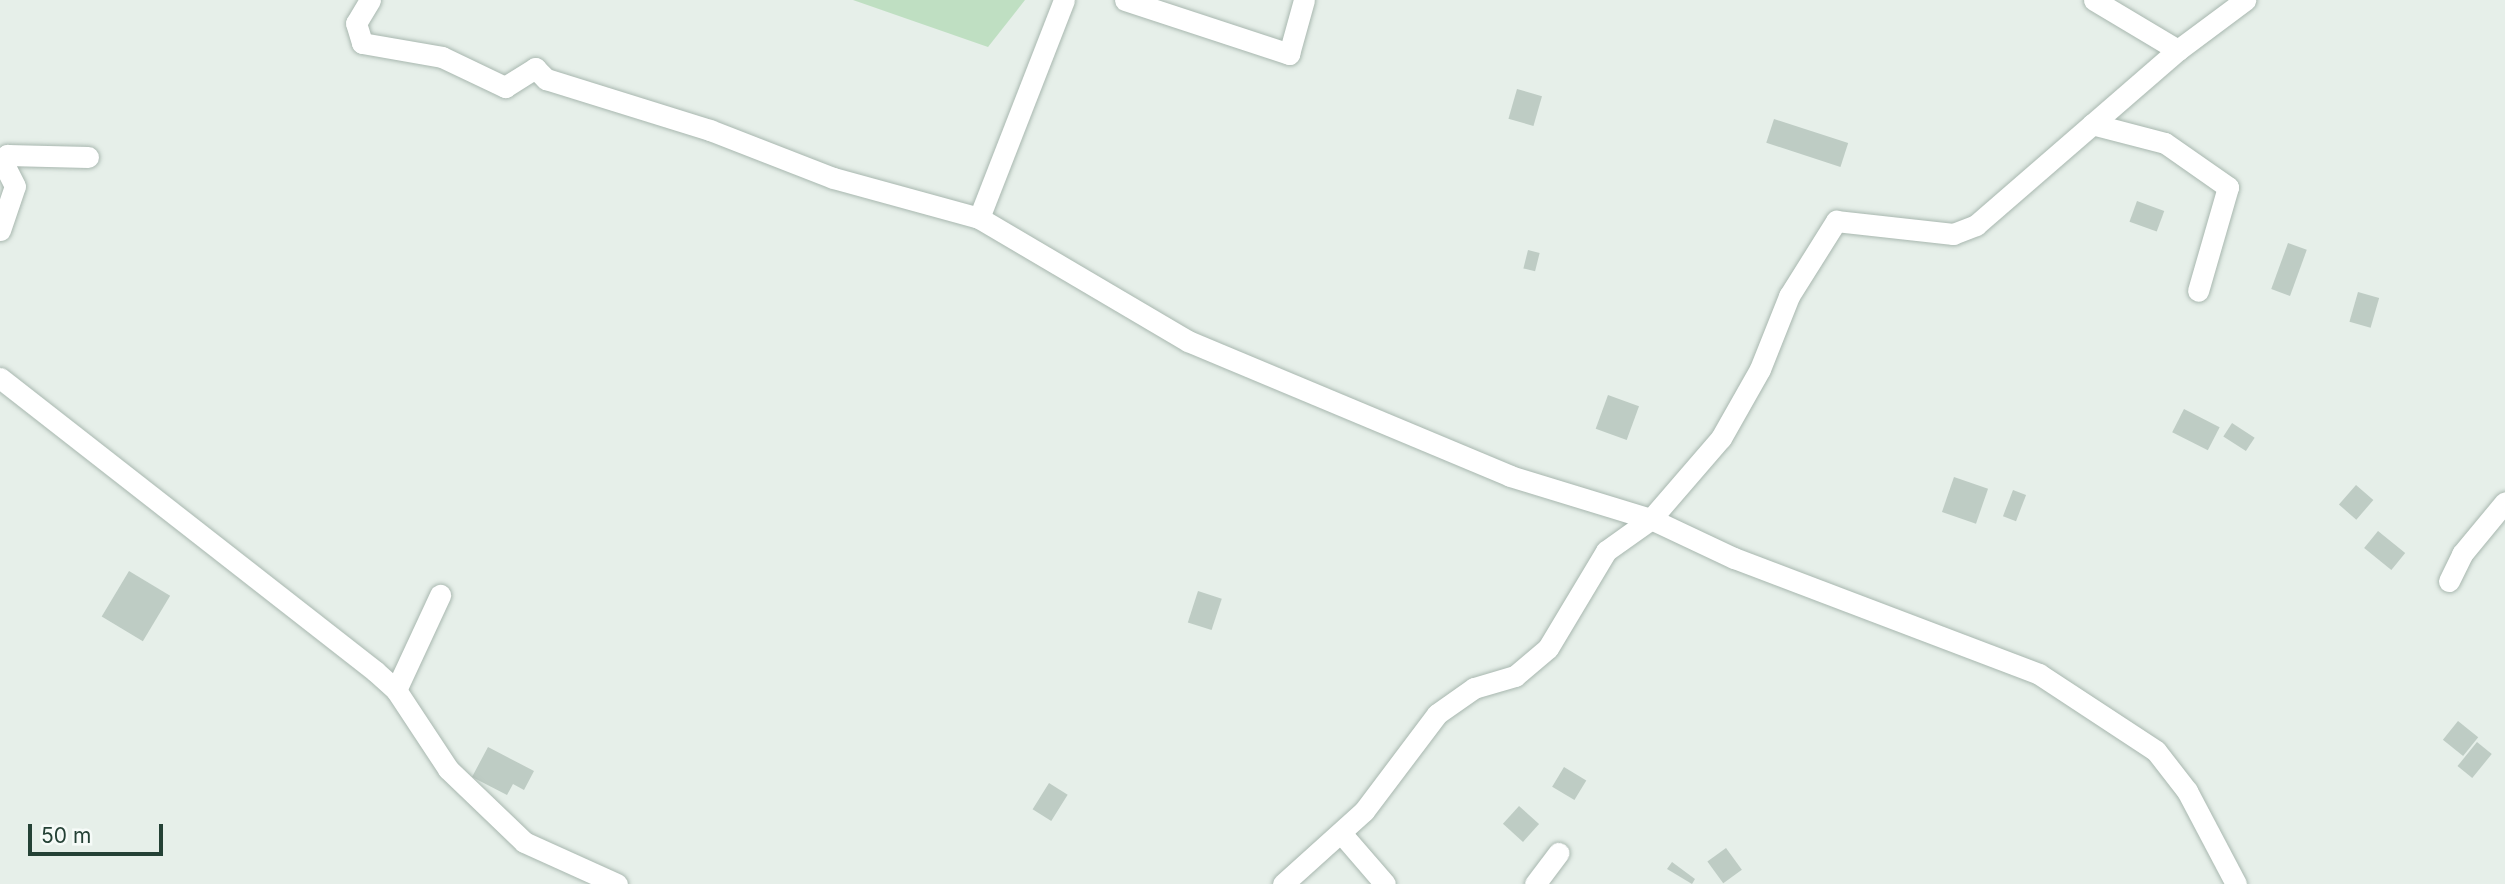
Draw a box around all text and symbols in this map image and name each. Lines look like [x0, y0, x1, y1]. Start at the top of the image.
scale bar [32, 810, 166, 854]
text: 50 m [41, 823, 91, 848]

